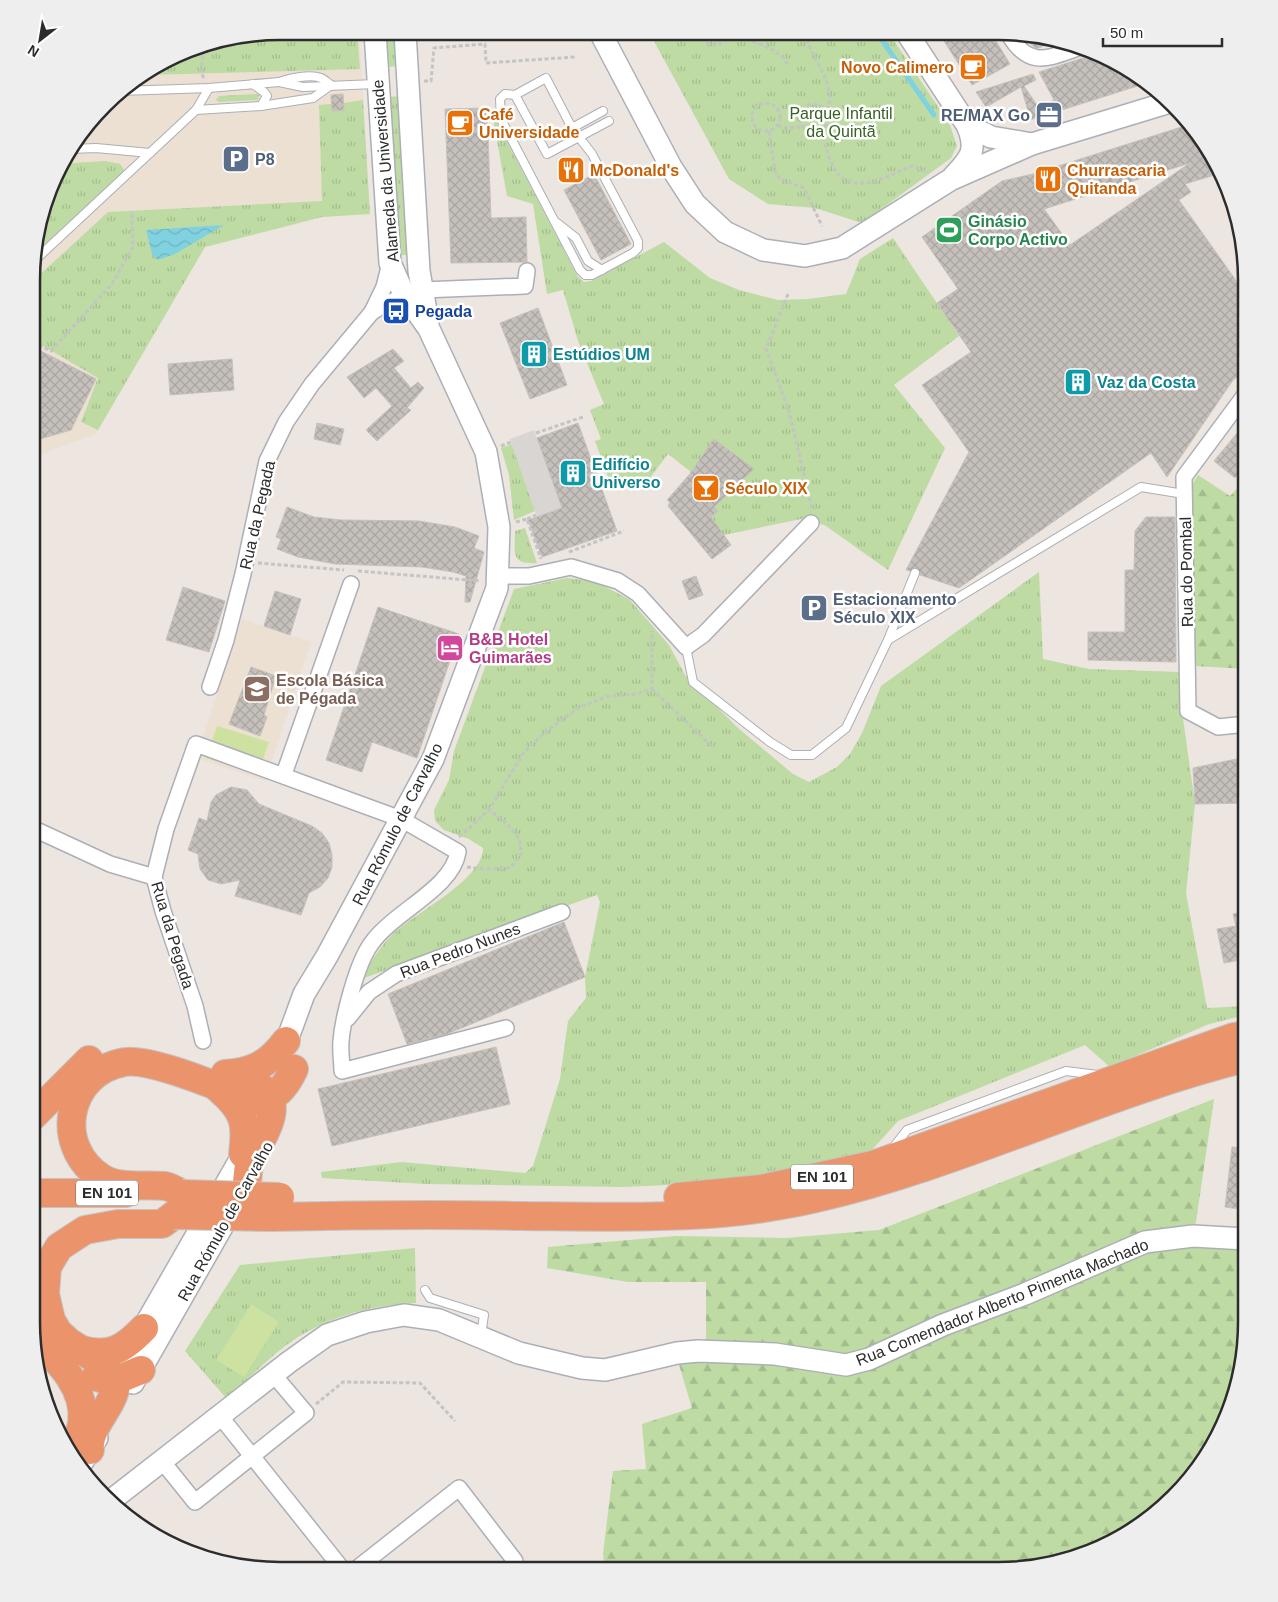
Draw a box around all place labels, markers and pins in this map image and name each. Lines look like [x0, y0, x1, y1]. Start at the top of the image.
cafe icon: Novo Calimero [958, 52, 988, 82]
place label: Novo Calimero [841, 59, 954, 76]
office icon: RE/MAX Go [1034, 100, 1064, 130]
place label: Café Universidade [479, 106, 580, 141]
place label: RE/MAX Go [941, 107, 1030, 124]
cafe icon: Café Universidade [445, 108, 475, 138]
parking icon: P8 [221, 144, 251, 174]
place label: P8 [255, 151, 275, 168]
restaurant icon: McDonald's [556, 155, 586, 185]
place label: McDonald's [590, 162, 679, 179]
place label: Churrascaria Quitanda [1067, 162, 1166, 197]
restaurant icon: Churrascaria Quitanda [1033, 164, 1063, 194]
place label: Ginásio Corpo Activo [968, 213, 1068, 248]
sports icon: Ginásio Corpo Activo [934, 215, 964, 245]
bus stop icon: Pegada [381, 296, 411, 326]
place label: Pegada [415, 303, 472, 320]
building icon: Estúdios UM [519, 339, 549, 369]
place label: Estúdios UM [553, 346, 650, 363]
building icon: Vaz da Costa [1063, 367, 1093, 397]
place label: Vaz da Costa [1097, 374, 1196, 391]
place label: Edifício Universo [592, 456, 661, 491]
building icon: Edifício Universo [558, 458, 588, 488]
bar icon: Século XIX [691, 473, 721, 503]
place label: Século XIX [725, 480, 808, 497]
place label: Estacionamento Século XIX [833, 591, 957, 626]
parking icon: Estacionamento Século XIX [799, 593, 829, 623]
place label: B&B Hotel Guimarães [469, 631, 552, 666]
hotel icon: B&B Hotel Guimarães [435, 633, 465, 663]
place label: Escola Básica de Pégada [276, 672, 384, 707]
school or university icon: Escola Básica de Pégada [242, 674, 272, 704]

